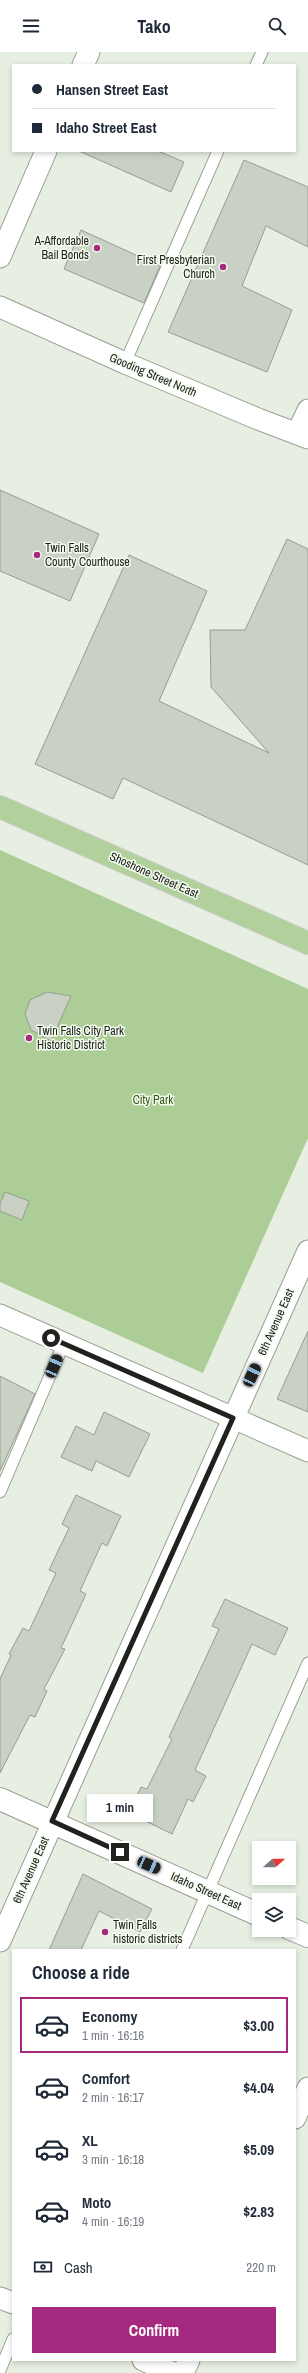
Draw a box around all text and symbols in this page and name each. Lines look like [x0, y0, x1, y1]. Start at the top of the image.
text: Tako [137, 14, 171, 39]
icon: menu [20, 15, 42, 37]
icon: search [266, 15, 288, 37]
text: Hansen Street East [56, 79, 168, 100]
text: Idaho Street East [56, 117, 157, 138]
place label: A-Affordable Bail Bonds [33, 233, 89, 263]
marker: A-Affordable Bail Bonds [92, 243, 102, 253]
place label: First Presbyterian Church [137, 252, 215, 282]
marker: First Presbyterian Church [218, 262, 228, 272]
street label: Gooding Street North [107, 349, 199, 401]
place label: Twin Falls County Courthouse [45, 540, 130, 570]
marker: Twin Falls County Courthouse [32, 550, 42, 560]
street label: Shoshone Street East [107, 848, 201, 902]
place label: Twin Falls City Park Historic District [37, 1023, 124, 1053]
marker: Twin Falls City Park Historic District [24, 1033, 34, 1043]
park label: City Park [133, 1092, 173, 1108]
street label: 6th Avenue East [254, 1286, 298, 1358]
route start [42, 1329, 60, 1347]
car [44, 1353, 64, 1379]
car [241, 1362, 263, 1388]
callout: 1 min [87, 1794, 153, 1822]
text: 1 min [106, 1799, 134, 1816]
street label: 6th Avenue East [9, 1834, 53, 1906]
north arrow [252, 1841, 296, 1885]
map controls [252, 1841, 296, 1937]
route end [111, 1843, 129, 1861]
car [136, 1855, 162, 1875]
street label: Idaho Street East [168, 1868, 244, 1914]
button: layers [252, 1893, 296, 1937]
place label: Twin Falls historic districts [113, 1917, 183, 1947]
marker: Twin Falls historic districts [100, 1927, 110, 1937]
text: Choose a ride [32, 1960, 130, 1985]
text: Economy [82, 2006, 137, 2027]
icon: car [34, 2007, 70, 2043]
text: $3.00 [243, 2015, 274, 2036]
text: 1 min · 16:16 [82, 2027, 144, 2044]
text: Comfort [82, 2068, 130, 2089]
icon: car [34, 2069, 70, 2105]
text: $4.04 [243, 2077, 274, 2098]
text: 2 min · 16:17 [82, 2089, 144, 2106]
text: XL [82, 2130, 98, 2151]
icon: car [34, 2131, 70, 2167]
text: $5.09 [243, 2139, 274, 2160]
text: 3 min · 16:18 [82, 2151, 144, 2168]
text: Moto [82, 2192, 111, 2213]
icon: car [34, 2193, 70, 2229]
text: $2.83 [243, 2201, 274, 2222]
text: 4 min · 16:19 [82, 2213, 144, 2230]
icon: cash [32, 2256, 54, 2278]
text: Cash [64, 2257, 93, 2278]
text: 220 m [246, 2259, 276, 2276]
button: Confirm [32, 2307, 276, 2353]

